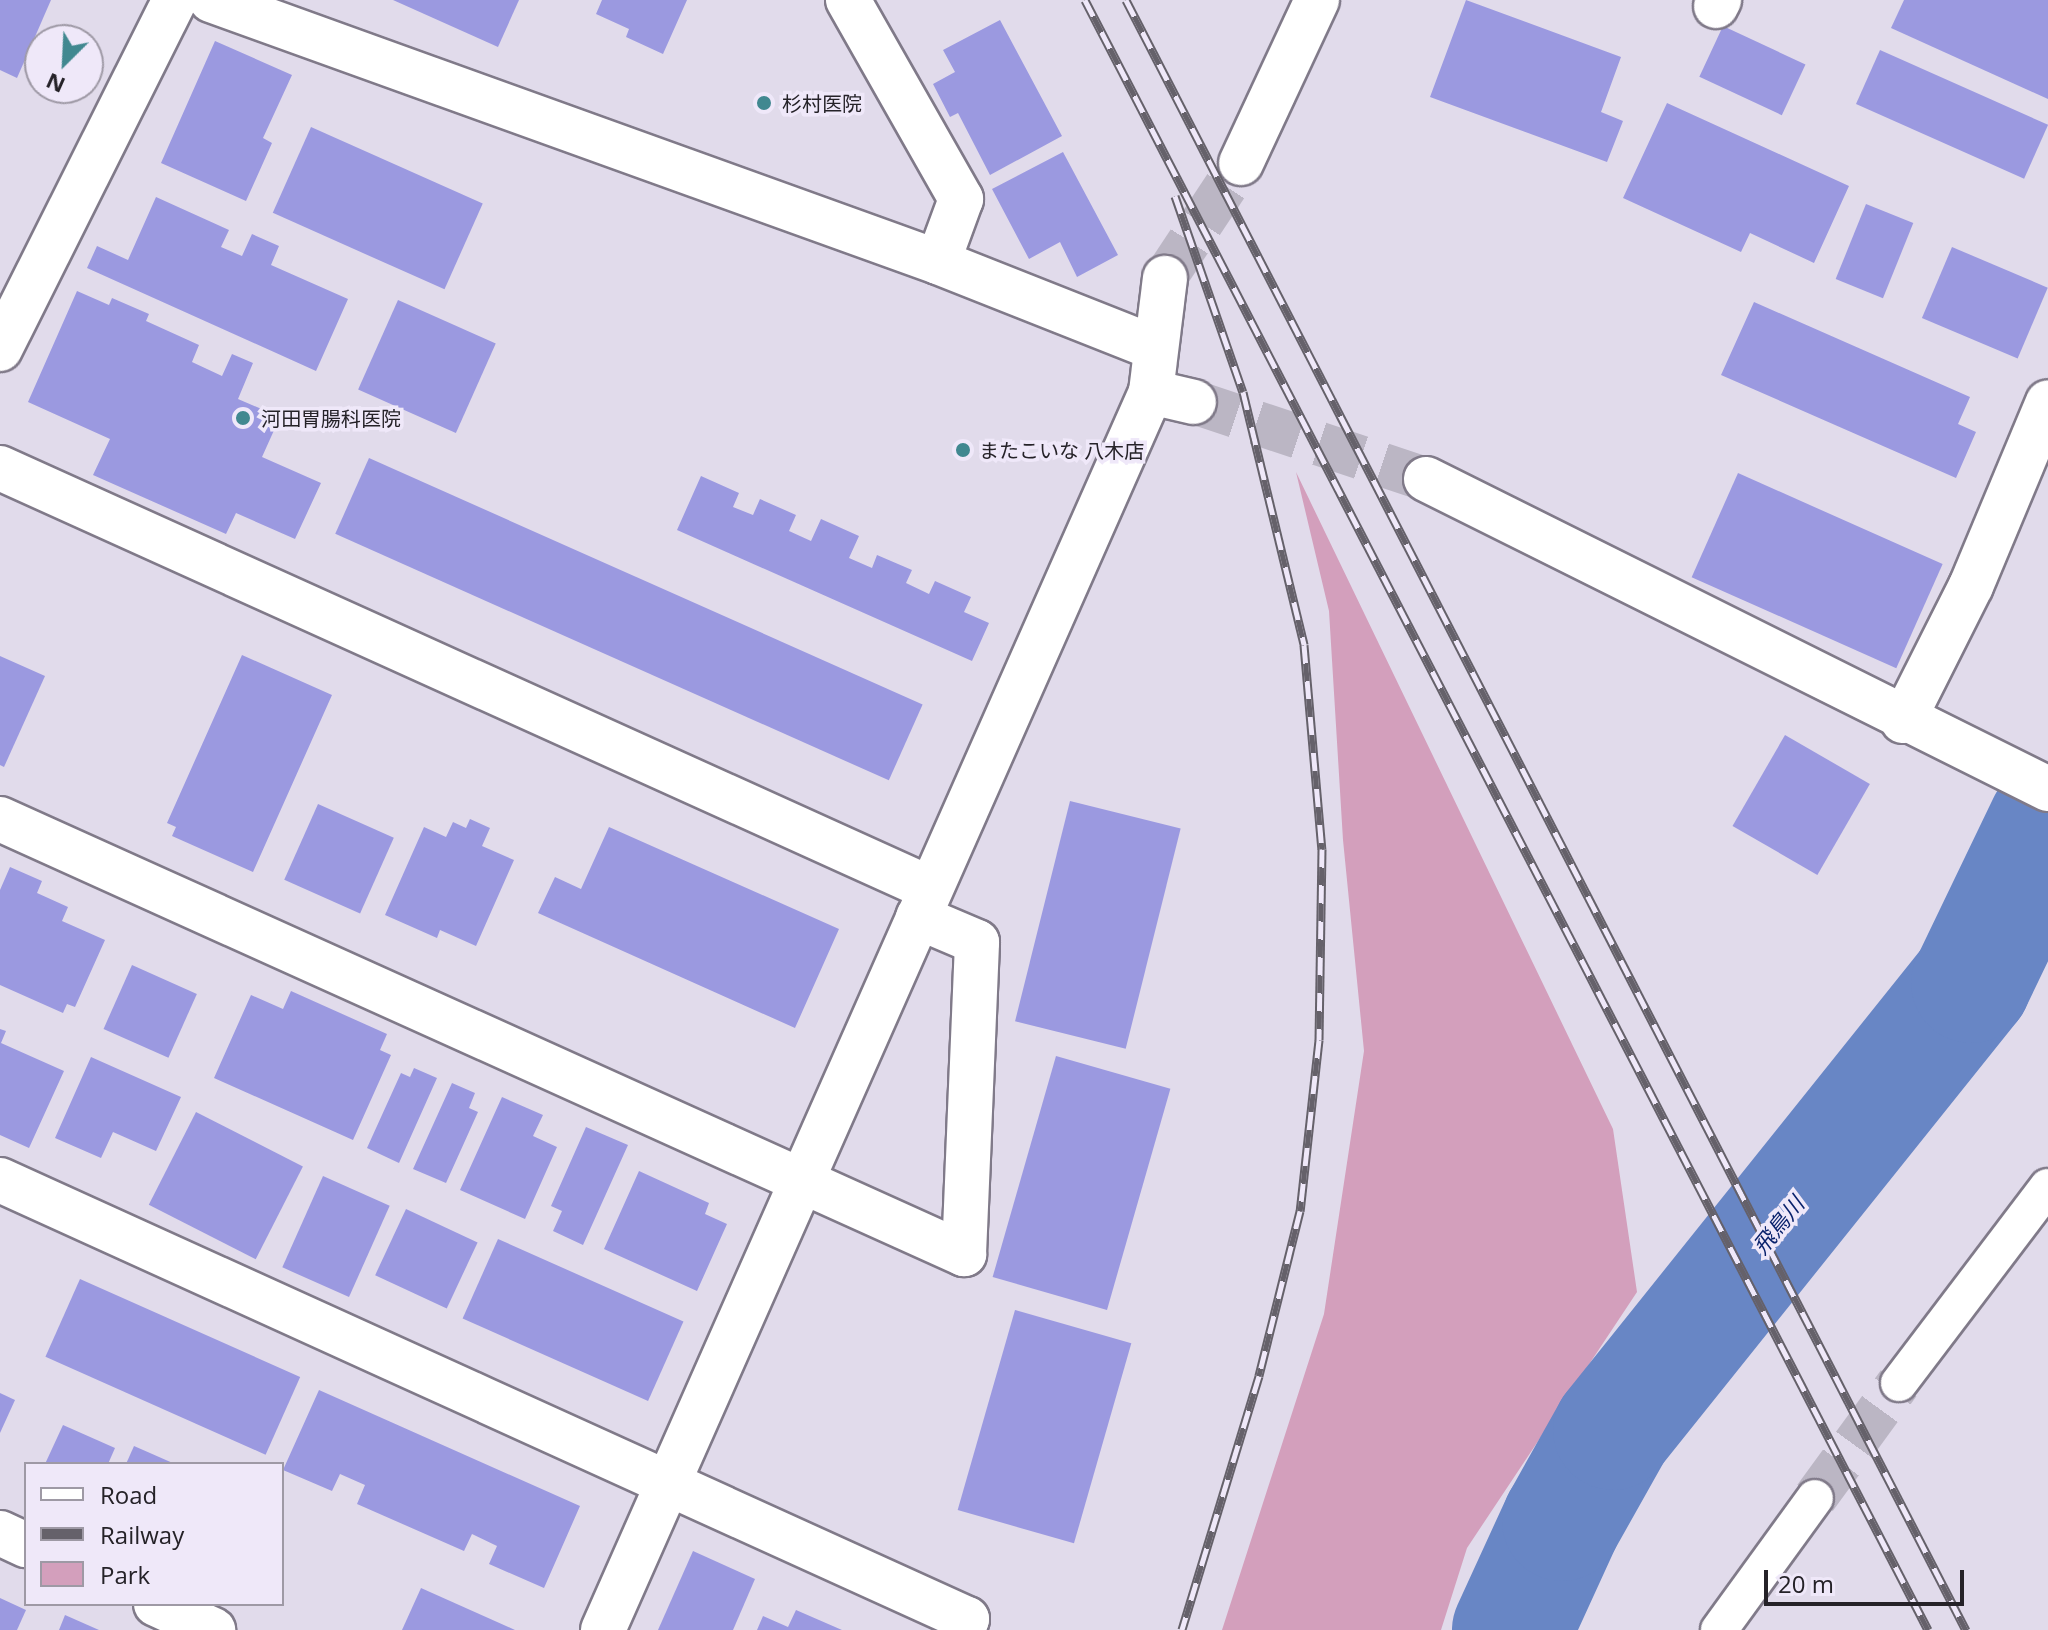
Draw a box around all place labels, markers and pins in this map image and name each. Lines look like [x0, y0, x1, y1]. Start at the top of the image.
place label: 杉村医院 [782, 91, 862, 115]
marker: 杉村医院 [753, 92, 775, 114]
place label: 河田胃腸科医院 [261, 406, 401, 430]
marker: 河田胃腸科医院 [232, 407, 254, 429]
place label: またこいな 八木店 [979, 438, 1144, 462]
marker: またこいな 八木店 [954, 441, 972, 459]

